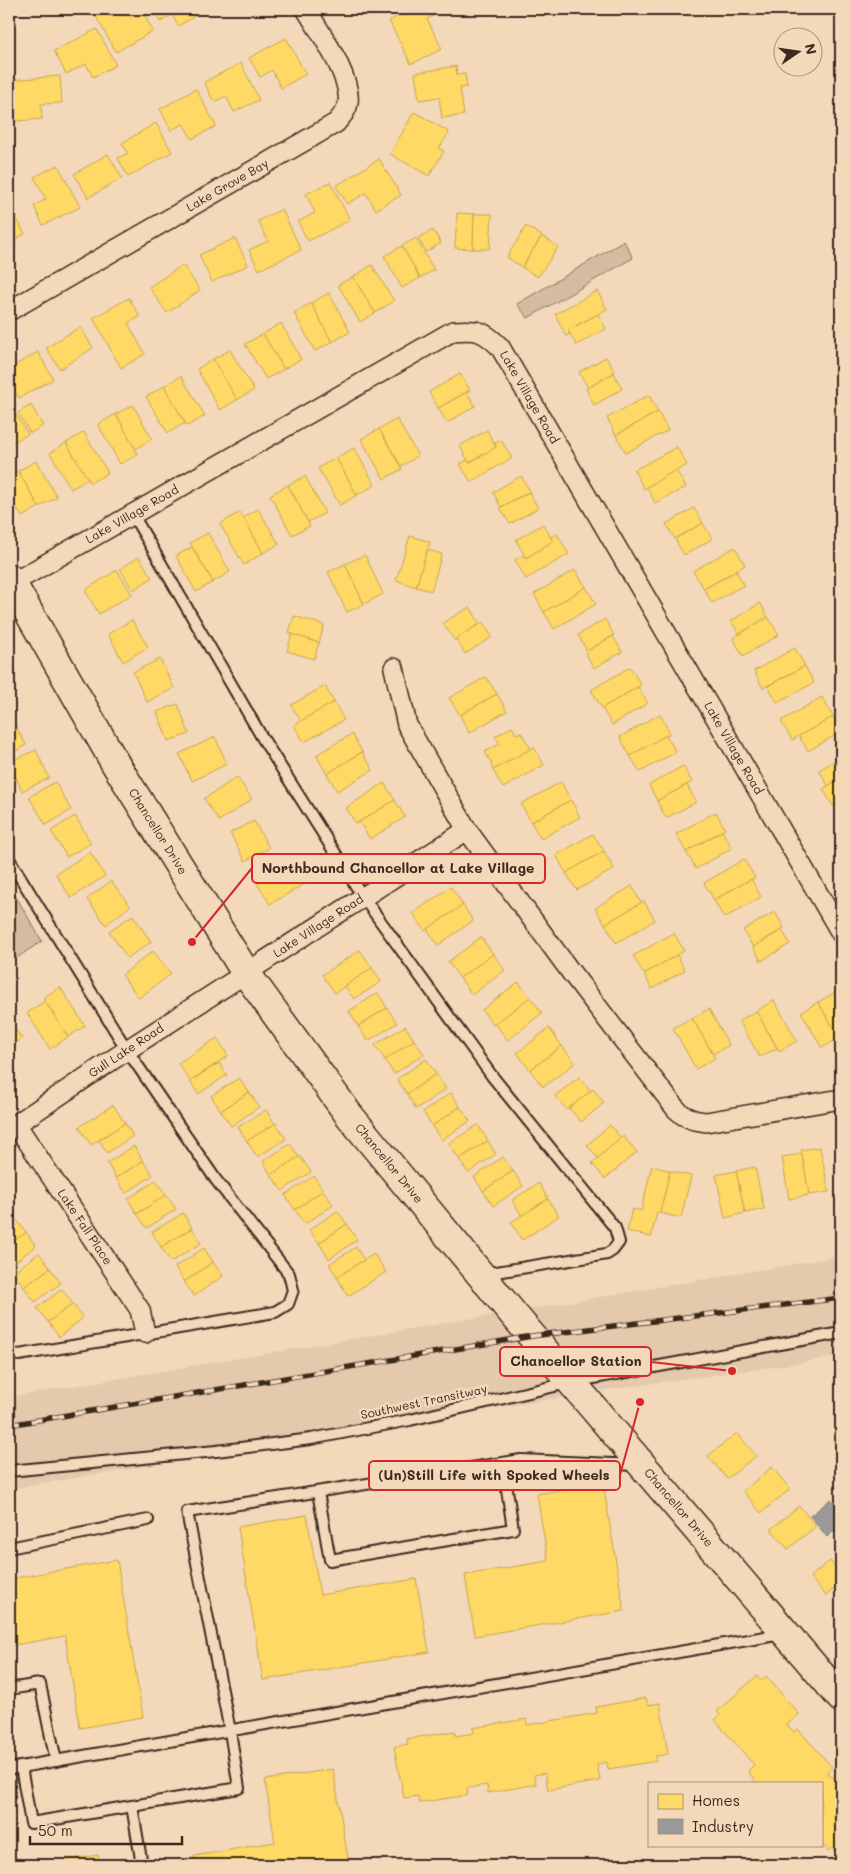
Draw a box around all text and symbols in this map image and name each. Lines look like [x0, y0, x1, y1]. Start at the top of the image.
north arrow [772, 28, 822, 78]
text: N [801, 42, 822, 56]
street label: Lake Grove Bay [183, 155, 271, 214]
street label: Lake Village Road [497, 348, 564, 446]
street label: Lake Village Road [82, 481, 181, 547]
street label: Lake Village Road [701, 698, 768, 797]
street label: Chancellor Drive [126, 785, 192, 877]
callout: Northbound Chancellor at Lake Village [252, 854, 545, 883]
text: Northbound Chancellor at Lake Village [262, 858, 534, 877]
street label: Lake Village Road [270, 890, 366, 960]
street label: Gull Lake Road [85, 1019, 167, 1081]
street label: Chancellor Drive [352, 1120, 427, 1206]
street label: Lake Fall Place [55, 1186, 117, 1268]
callout: Chancellor Station [500, 1347, 651, 1376]
text: Chancellor Station [510, 1351, 642, 1370]
street label: Southwest Transitway [359, 1380, 488, 1422]
callout: (Un)Still Life with Spoked Wheels [369, 1461, 620, 1490]
street label: Chancellor Drive [641, 1464, 718, 1550]
text: (Un)Still Life with Spoked Wheels [378, 1465, 610, 1484]
legend [648, 1782, 822, 1846]
text: Homes [692, 1790, 740, 1810]
scale bar [30, 1814, 182, 1846]
text: Industry [692, 1816, 754, 1836]
text: 50 m [38, 1820, 73, 1840]

